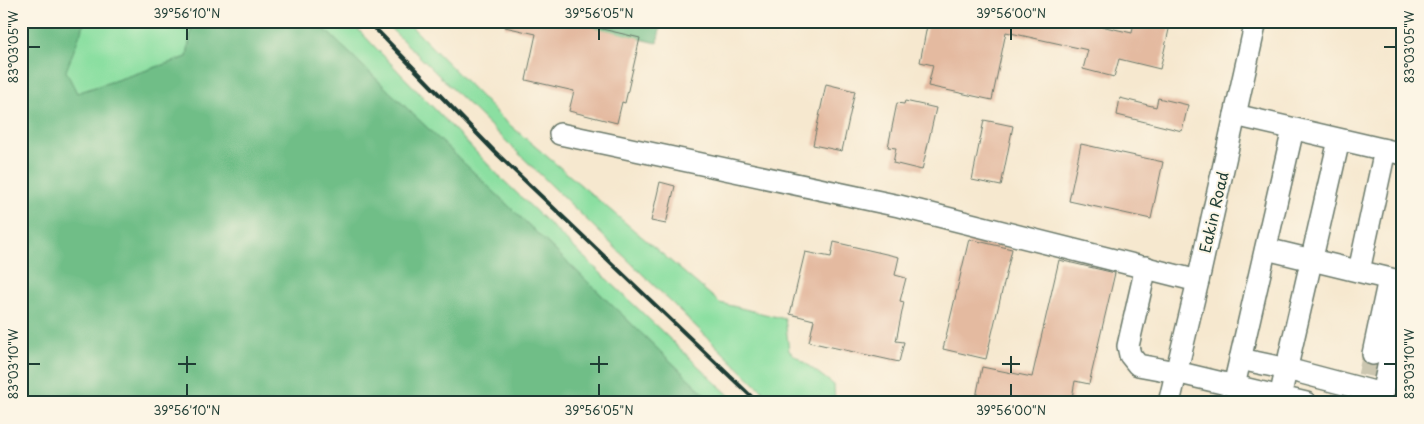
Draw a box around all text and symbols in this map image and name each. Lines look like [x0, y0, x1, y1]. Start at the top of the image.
text: 39°56'10"N [154, 4, 220, 22]
text: 39°56'05"N [564, 4, 634, 22]
text: 39°56'00"N [976, 4, 1046, 22]
text: 83°03'05"W [4, 10, 22, 83]
text: 83°03'05"W [1400, 10, 1418, 83]
street label: Eakin Road [1192, 169, 1234, 255]
text: 83°03'10"W [4, 328, 22, 399]
text: 83°03'10"W [1400, 328, 1418, 399]
text: 39°56'10"N [154, 401, 220, 419]
text: 39°56'05"N [564, 401, 634, 419]
text: 39°56'00"N [976, 401, 1046, 419]

